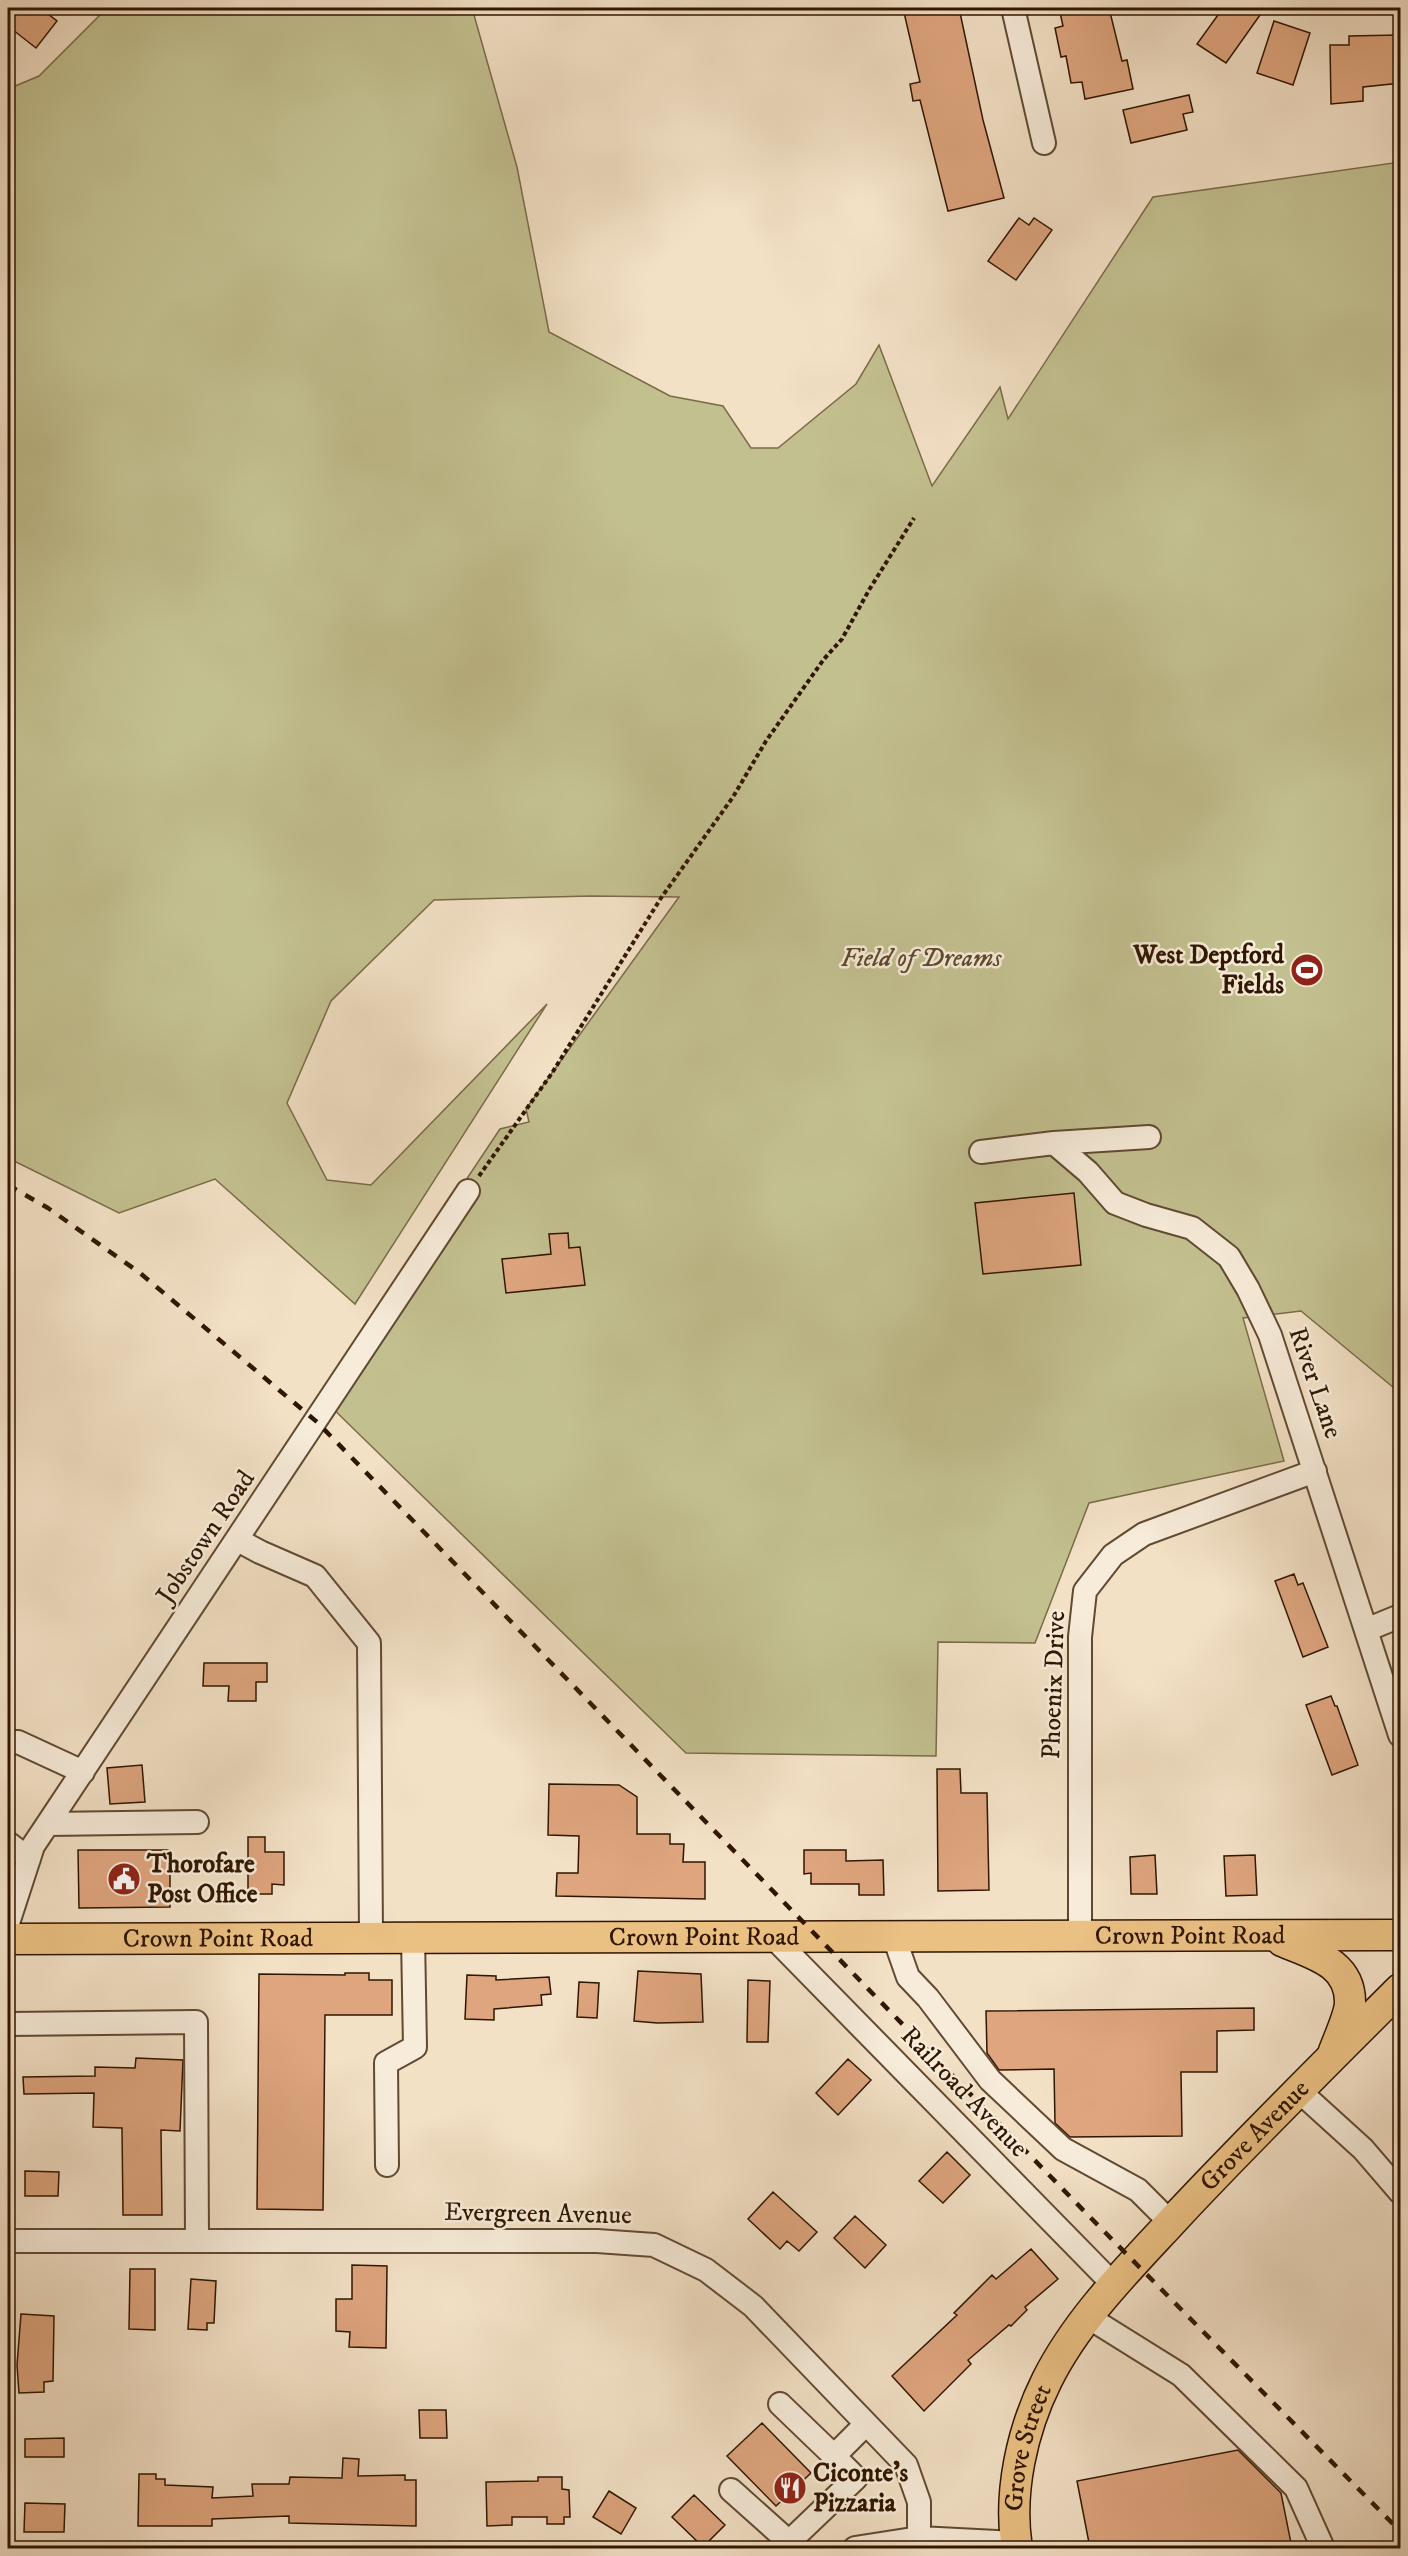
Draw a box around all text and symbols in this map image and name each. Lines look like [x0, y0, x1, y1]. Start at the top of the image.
place label: West Deptford Fields [1132, 939, 1285, 1002]
park label: Field of Dreams [841, 942, 1002, 975]
sports icon: West Deptford Fields [1289, 952, 1325, 988]
street label: River Lane [1281, 1323, 1349, 1443]
street label: Jobstown Road [148, 1464, 263, 1612]
street label: Phoenix Drive [1035, 1610, 1073, 1760]
place label: Thorofare Post Office [146, 1848, 258, 1911]
public building icon: Thorofare Post Office [106, 1861, 142, 1897]
street label: Crown Point Road [1095, 1919, 1285, 1952]
street label: Crown Point Road [609, 1920, 799, 1954]
street label: Crown Point Road [123, 1922, 313, 1955]
street label: Railroad Avenue [893, 2019, 1035, 2165]
street label: Grove Avenue [1193, 2073, 1316, 2198]
street label: Evergreen Avenue [444, 2196, 632, 2232]
street label: Grove Street [998, 2379, 1059, 2512]
place label: Ciconte's Pizzaria [813, 2457, 909, 2520]
restaurant icon: Ciconte's Pizzaria [772, 2470, 808, 2506]

